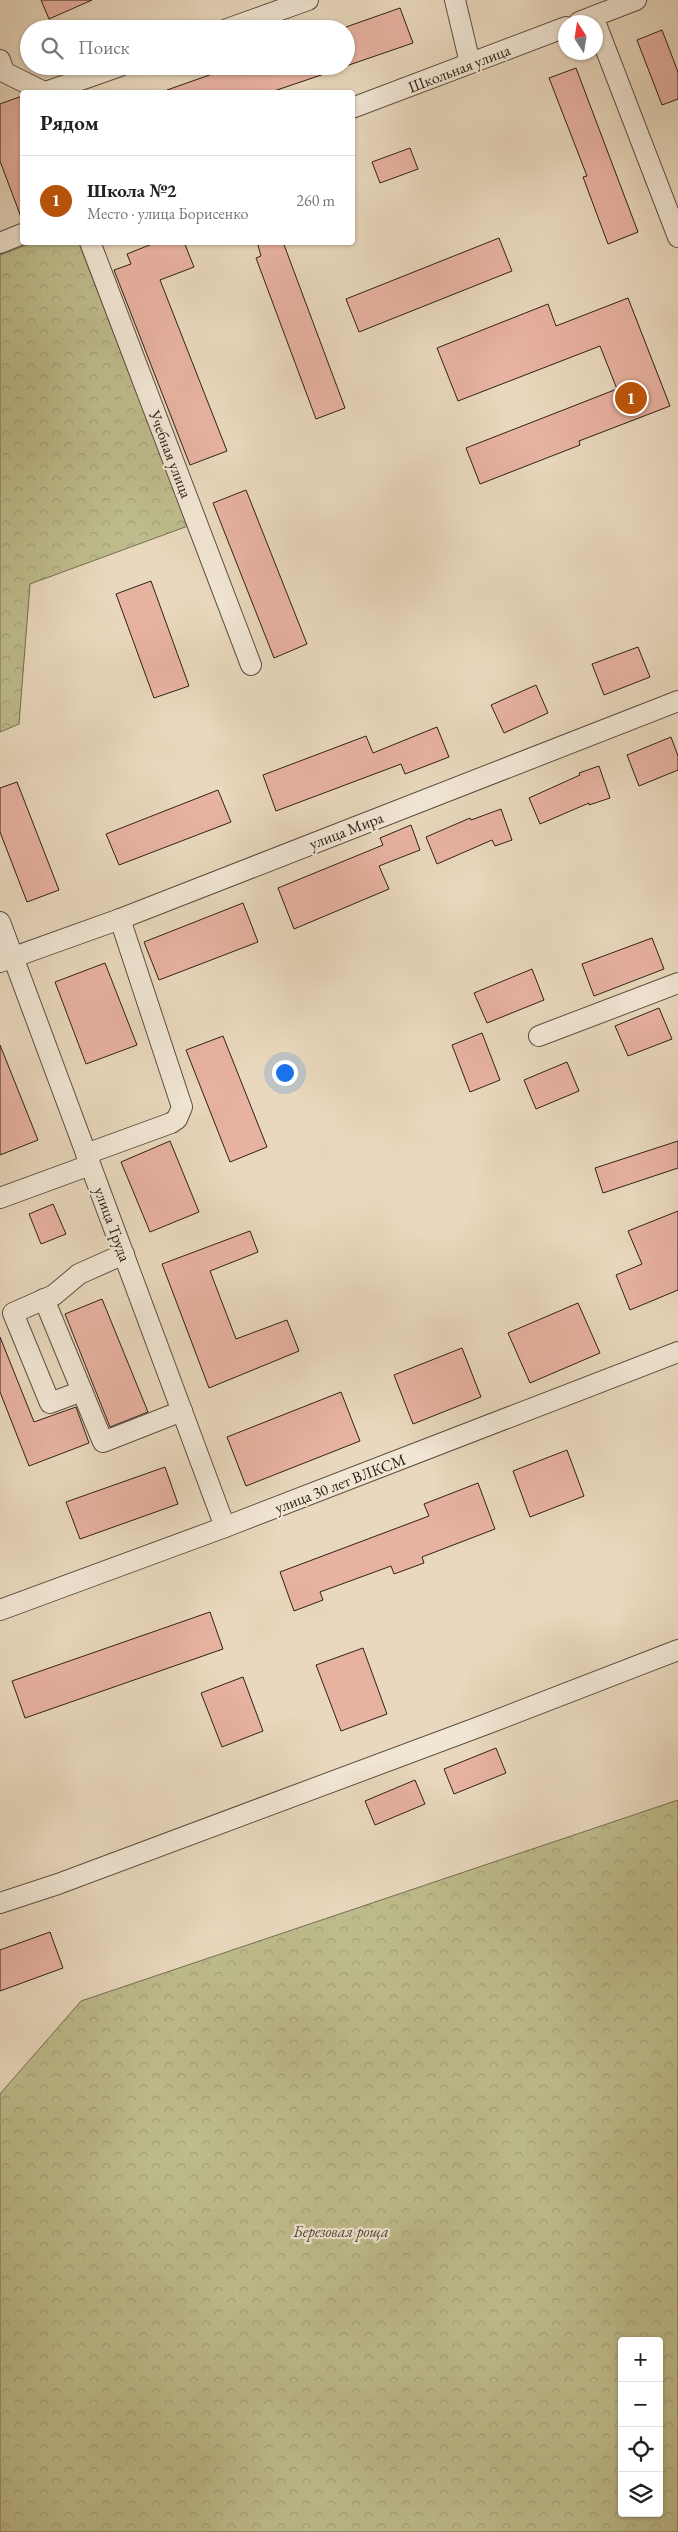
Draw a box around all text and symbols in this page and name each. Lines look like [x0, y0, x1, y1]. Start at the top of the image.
north arrow [558, 15, 603, 60]
search box [20, 20, 355, 75]
icon: search [38, 34, 66, 62]
text: Поиск [78, 35, 130, 60]
street label: Школьная улица [405, 39, 514, 98]
text: Рядом [40, 109, 99, 136]
text: Школа №2 [87, 178, 177, 203]
text: 1 [52, 190, 60, 211]
text: 260 m [296, 190, 335, 211]
text: Место · улица Борисенко [87, 203, 248, 224]
pin: 1 [615, 379, 647, 417]
street label: Учебная улица [144, 406, 197, 502]
street label: улица Мира [306, 807, 387, 854]
your location [272, 1060, 298, 1086]
street label: улица Труда [89, 1184, 136, 1265]
street label: улица 30 лет ВЛКСМ [272, 1449, 409, 1518]
park label: Березовая роща [292, 2221, 389, 2242]
map controls [618, 2337, 663, 2517]
button: + [618, 2337, 663, 2382]
button: − [618, 2382, 663, 2427]
button: locate [618, 2427, 663, 2472]
button: layers [618, 2472, 663, 2517]

